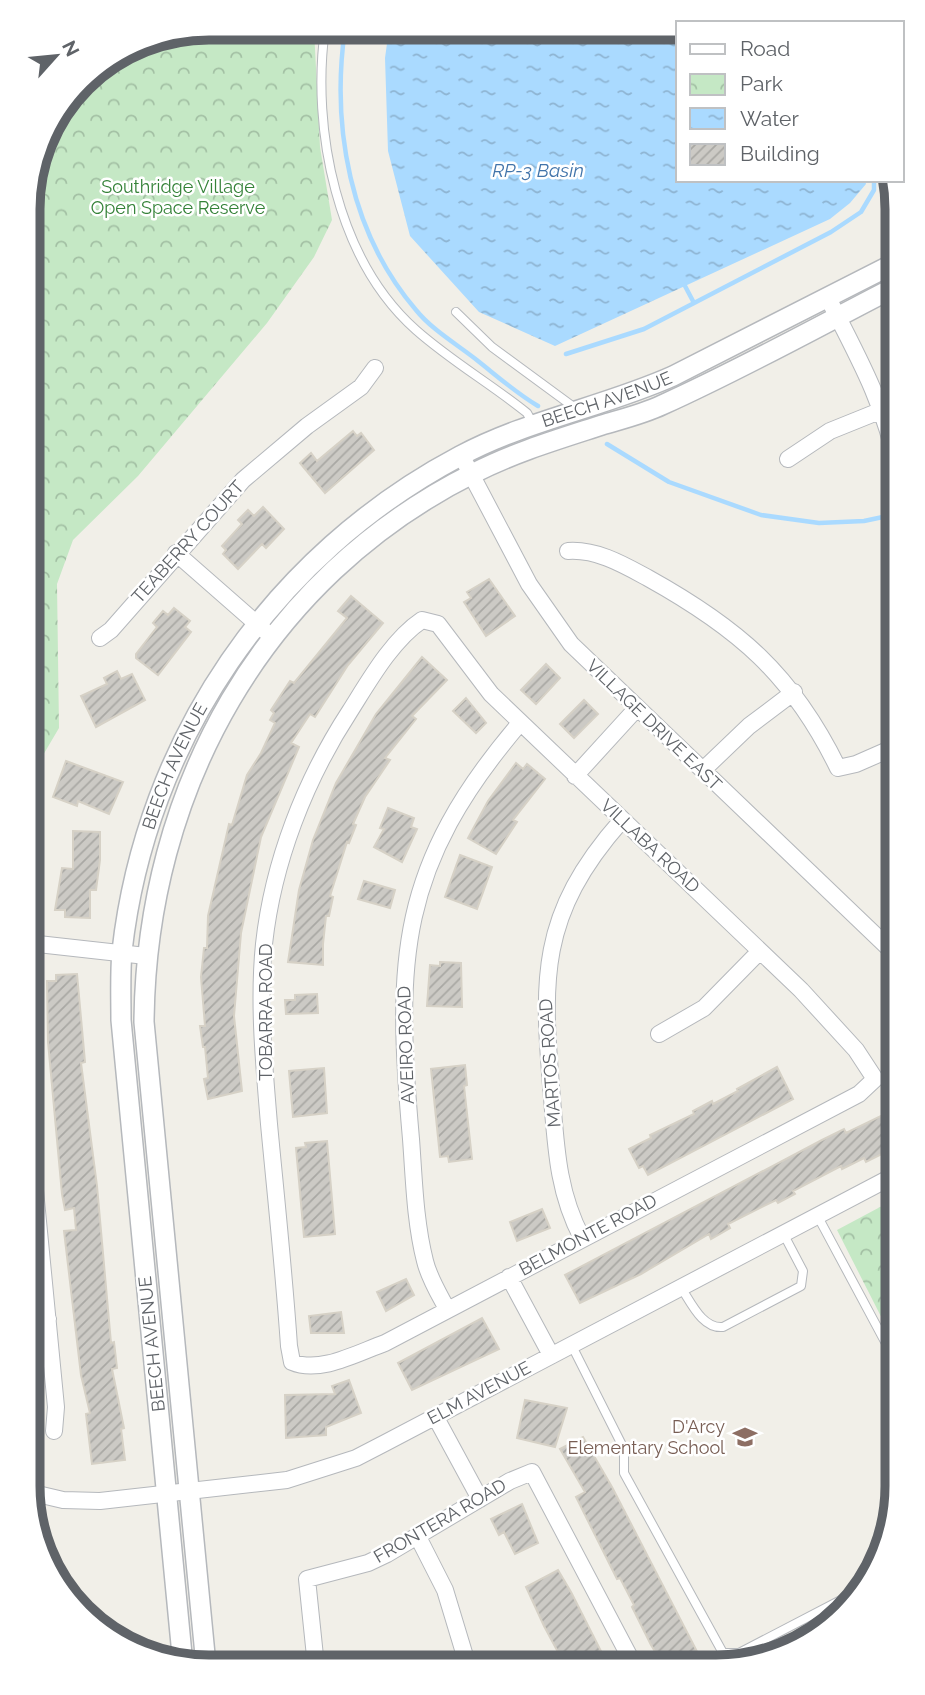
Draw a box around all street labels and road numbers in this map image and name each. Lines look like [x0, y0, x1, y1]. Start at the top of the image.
street label: BEECH AVENUE [539, 367, 675, 431]
street label: TEABERRY COURT [127, 476, 248, 607]
street label: VILLAGE DRIVE EAST [582, 655, 726, 795]
street label: BEECH AVENUE [138, 699, 211, 832]
street label: VILLABA ROAD [597, 794, 704, 897]
street label: TOBARRA ROAD [255, 943, 276, 1081]
street label: AVEIRO ROAD [393, 985, 418, 1105]
street label: MARTOS ROAD [535, 998, 564, 1128]
street label: BELMONTE ROAD [515, 1189, 660, 1280]
street label: BEECH AVENUE [134, 1275, 169, 1413]
street label: ELM AVENUE [424, 1357, 534, 1429]
street label: FRONTERA ROAD [370, 1474, 510, 1567]

